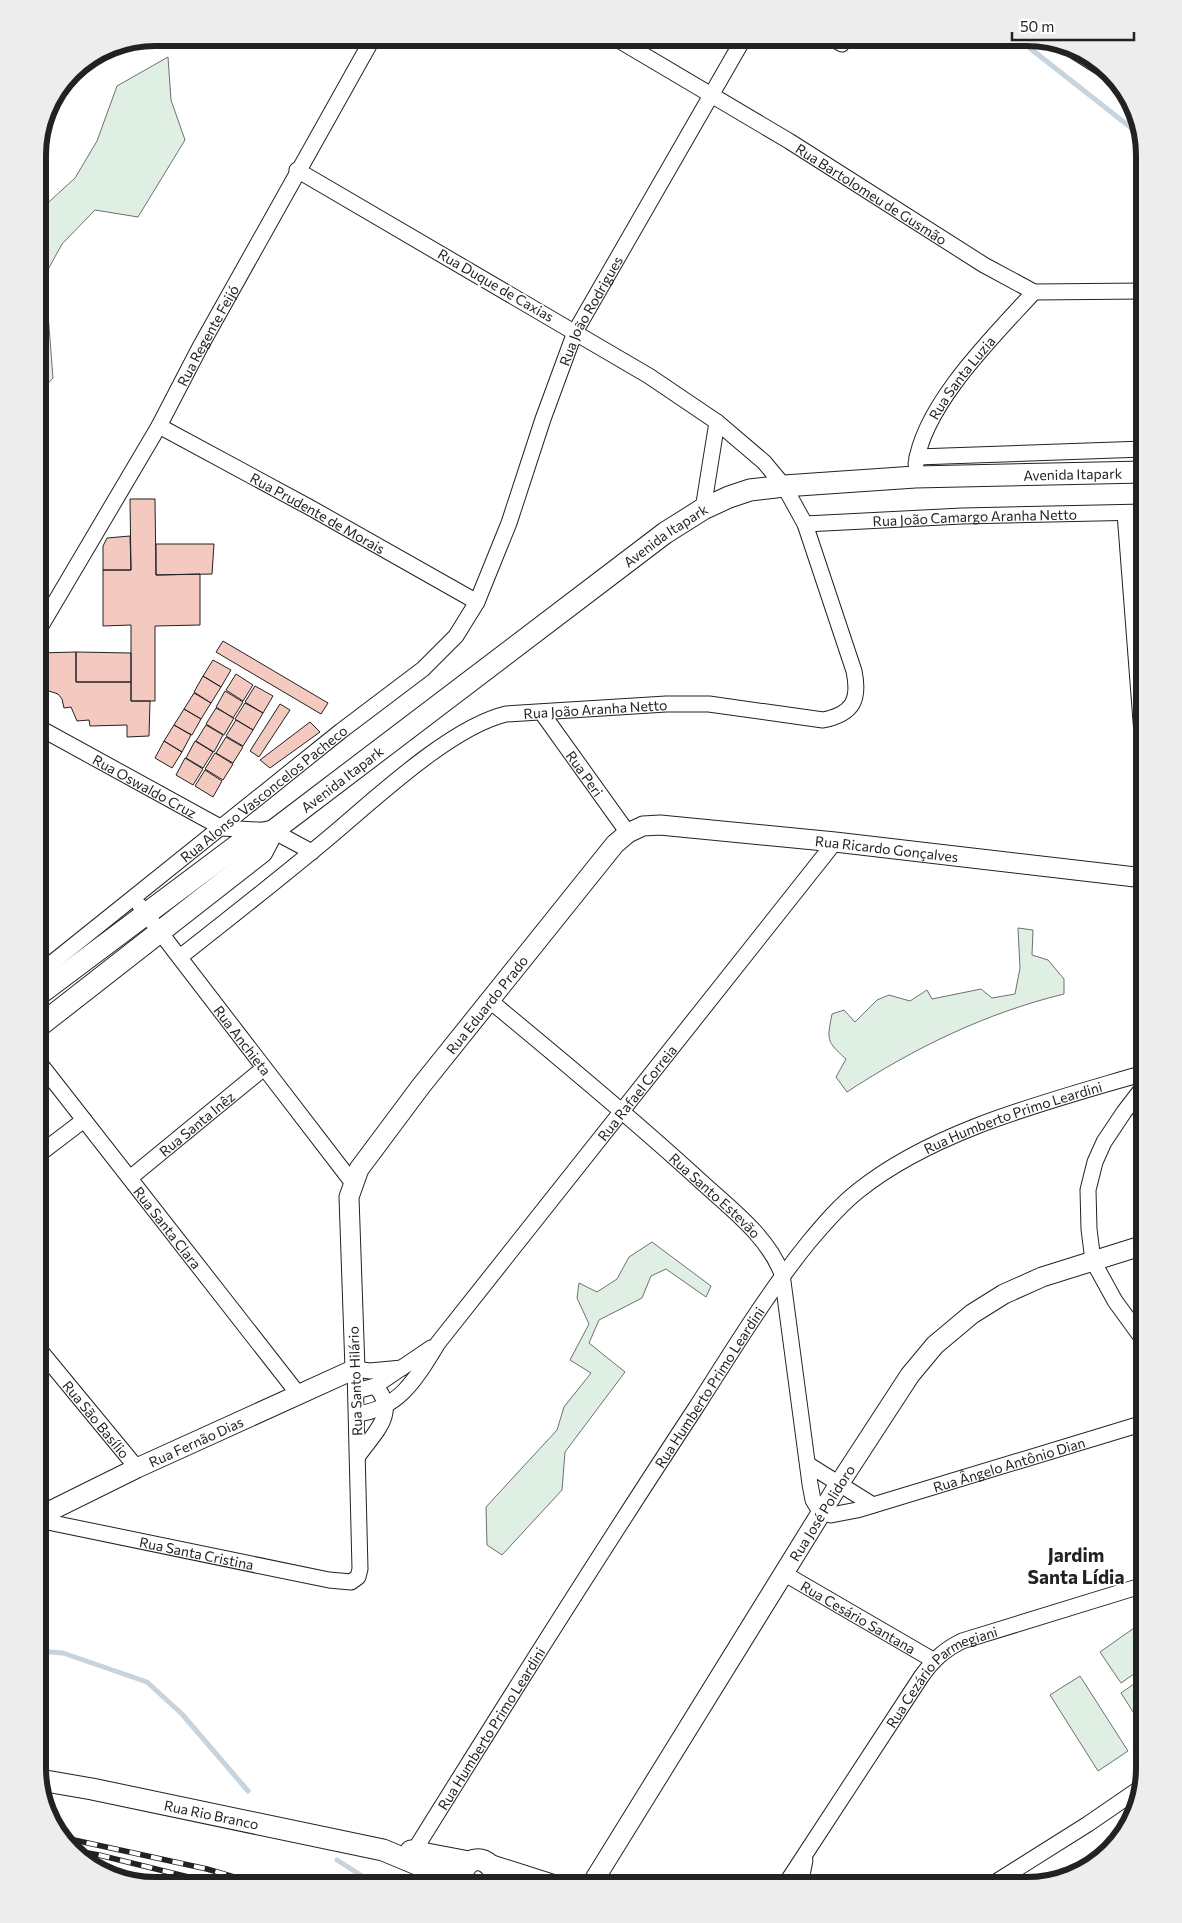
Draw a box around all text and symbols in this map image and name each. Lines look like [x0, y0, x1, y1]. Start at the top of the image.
scale bar [1012, 10, 1134, 42]
text: 50 m [1020, 17, 1054, 35]
street label: Rua Bartolomeu de Gusmão [793, 139, 950, 248]
street label: Rua Duque de Caxias [435, 245, 557, 325]
street label: Rua João Rodrigues [555, 253, 626, 368]
street label: Rua Regente Feijó [173, 281, 242, 389]
street label: Rua Santa Luzia [925, 332, 998, 422]
street label: Avenida Itapark [1023, 464, 1123, 483]
street label: Rua Prudente de Morais [248, 469, 388, 557]
street label: Avenida Itapark [620, 500, 711, 570]
street label: Rua João Camargo Aranha Netto [872, 505, 1077, 529]
street label: Rua João Aranha Netto [523, 695, 668, 721]
street label: Rua Alonso Vasconcelos Pacheco [177, 721, 350, 865]
street label: Avenida Itapark [297, 742, 387, 815]
street label: Rua Peri [563, 747, 607, 799]
street label: Rua Oswaldo Cruz [90, 750, 200, 821]
street label: Rua Ricardo Gonçalves [814, 832, 959, 865]
street label: Rua Eduardo Prado [442, 952, 531, 1057]
street label: Rua Anchieta [211, 1002, 275, 1078]
street label: Rua Rafael Correia [593, 1041, 680, 1144]
street label: Rua Humberto Primo Leardini [921, 1077, 1104, 1157]
street label: Rua Santa Inêz [155, 1087, 238, 1159]
street label: Rua Santo Estevão [666, 1149, 765, 1241]
street label: Rua Santa Clara [131, 1183, 205, 1272]
street label: Rua Humberto Primo Leardini [651, 1303, 767, 1471]
street label: Rua Santo Hilário [345, 1326, 365, 1436]
street label: Rua São Basílio [60, 1377, 134, 1461]
street label: Rua Fernão Dias [146, 1413, 246, 1470]
street label: Rua Ângelo Antônio Dian [931, 1433, 1087, 1495]
street label: Rua José Polidoro [785, 1461, 858, 1564]
street label: Rua Santa Cristina [138, 1533, 255, 1573]
district label: Jardim Santa Lídia [1028, 1543, 1124, 1588]
street label: Rua Cesário Santana [798, 1577, 919, 1657]
street label: Rua Cezário Parmegiani [882, 1622, 999, 1731]
street label: Rua Humberto Primo Leardini [433, 1644, 548, 1813]
street label: Rua Rio Branco [163, 1796, 261, 1832]

